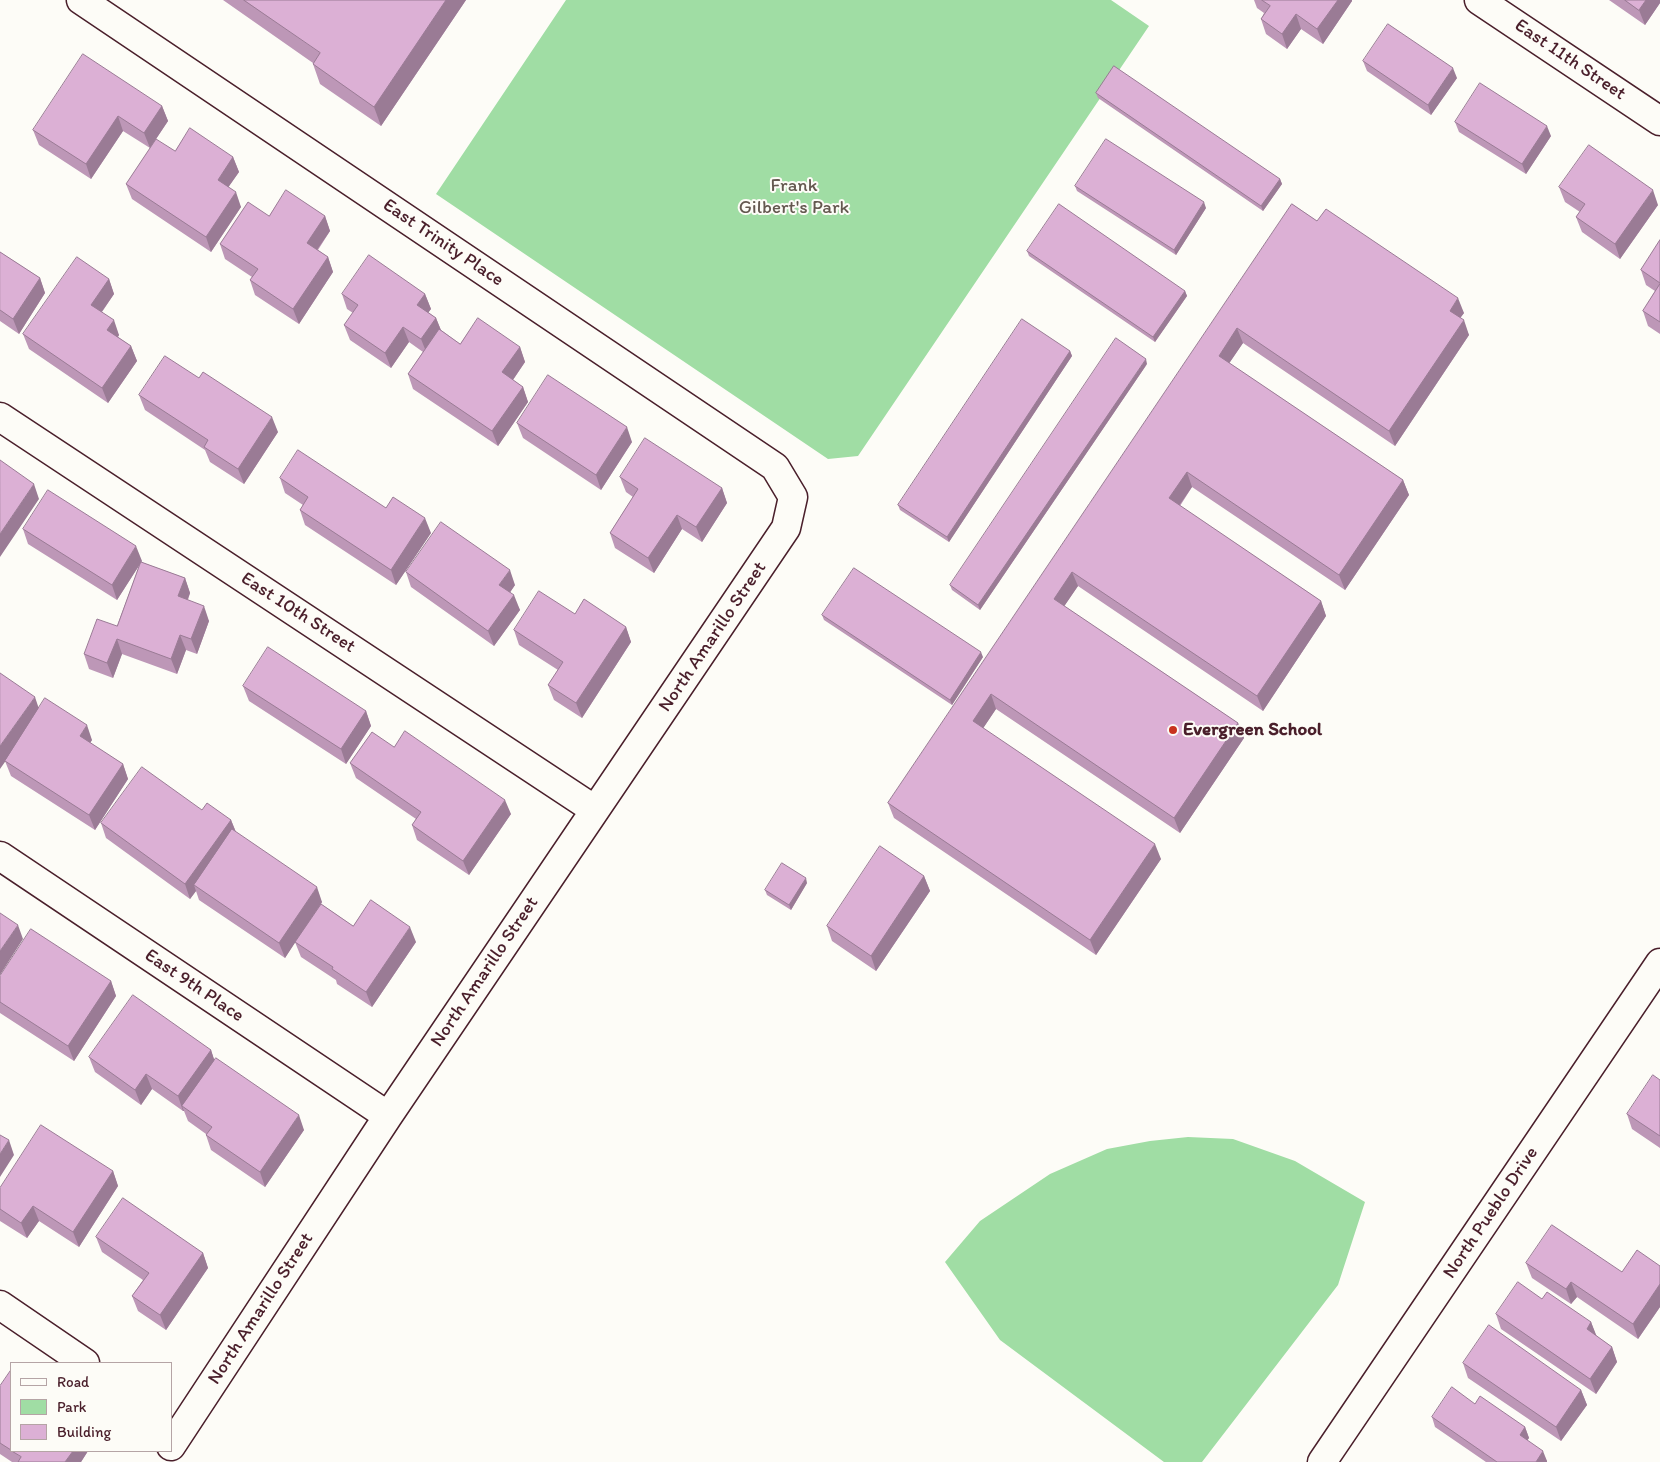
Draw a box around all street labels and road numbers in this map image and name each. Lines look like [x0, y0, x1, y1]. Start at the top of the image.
street label: East 11th Street [1510, 14, 1630, 106]
street label: East Trinity Place [378, 194, 508, 292]
street label: North Amarillo Street [654, 557, 772, 717]
street label: East 10th Street [236, 567, 360, 659]
street label: North Amarillo Street [426, 892, 544, 1052]
street label: East 9th Place [140, 944, 248, 1028]
street label: North Pueblo Drive [1439, 1143, 1543, 1283]
street label: North Amarillo Street [203, 1229, 319, 1389]

